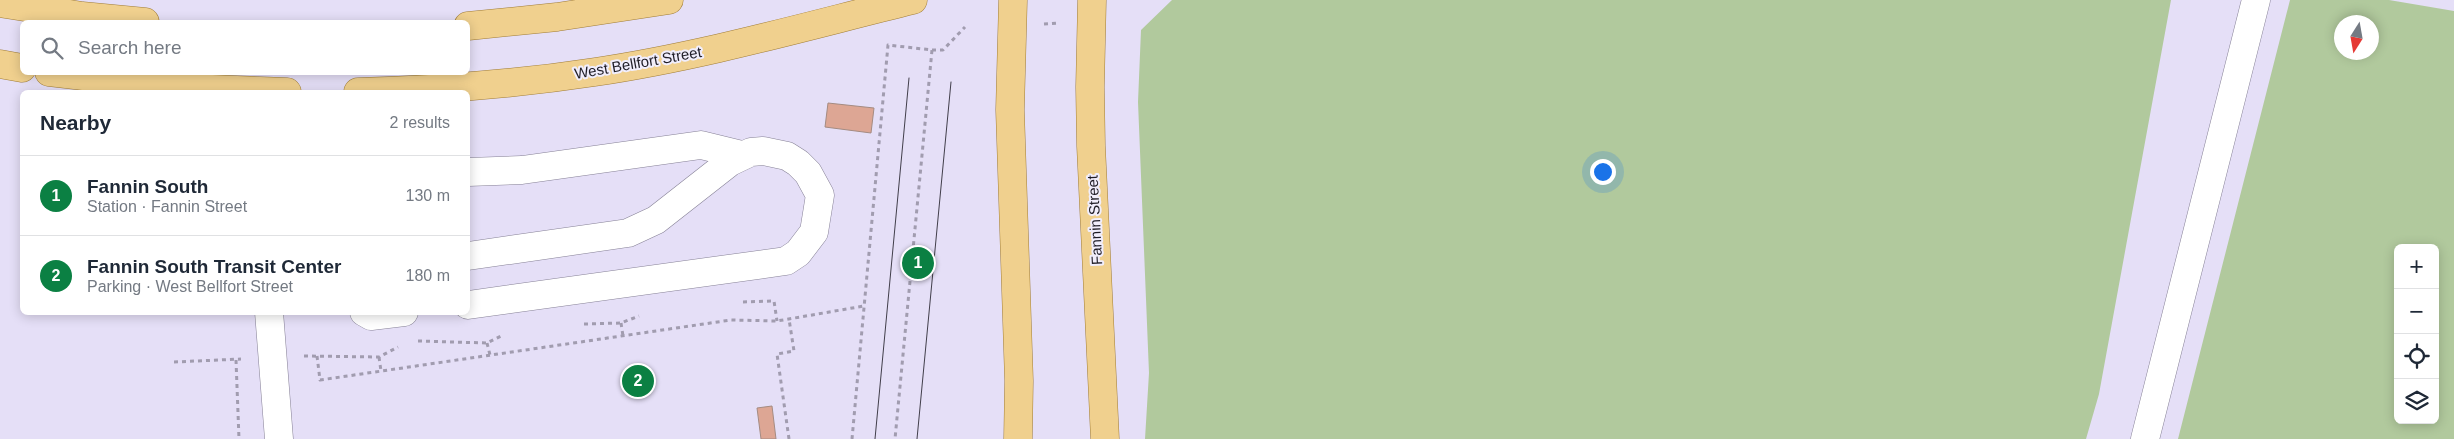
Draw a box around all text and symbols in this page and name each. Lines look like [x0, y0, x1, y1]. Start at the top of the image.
north arrow [2334, 15, 2379, 60]
search box [20, 20, 470, 75]
icon: search [38, 34, 66, 62]
text: Search here [78, 37, 182, 58]
street label: West Bellfort Street [573, 43, 704, 82]
text: Nearby [40, 111, 111, 134]
text: 2 results [390, 114, 450, 131]
your location [1590, 159, 1616, 185]
street label: Fannin Street [1084, 174, 1105, 265]
text: Fannin South [87, 176, 208, 197]
text: 1 [52, 187, 60, 204]
text: 130 m [406, 187, 450, 204]
text: Station · Fannin Street [87, 198, 247, 215]
pin: 1 [902, 244, 934, 282]
map controls [2394, 244, 2439, 424]
button: + [2394, 244, 2439, 289]
text: Fannin South Transit Center [87, 256, 341, 277]
text: 2 [52, 267, 60, 284]
text: 180 m [406, 267, 450, 284]
text: Parking · West Bellfort Street [87, 278, 293, 295]
button: − [2394, 289, 2439, 334]
button: locate [2394, 334, 2439, 379]
pin: 2 [622, 362, 654, 400]
button: layers [2394, 379, 2439, 424]

